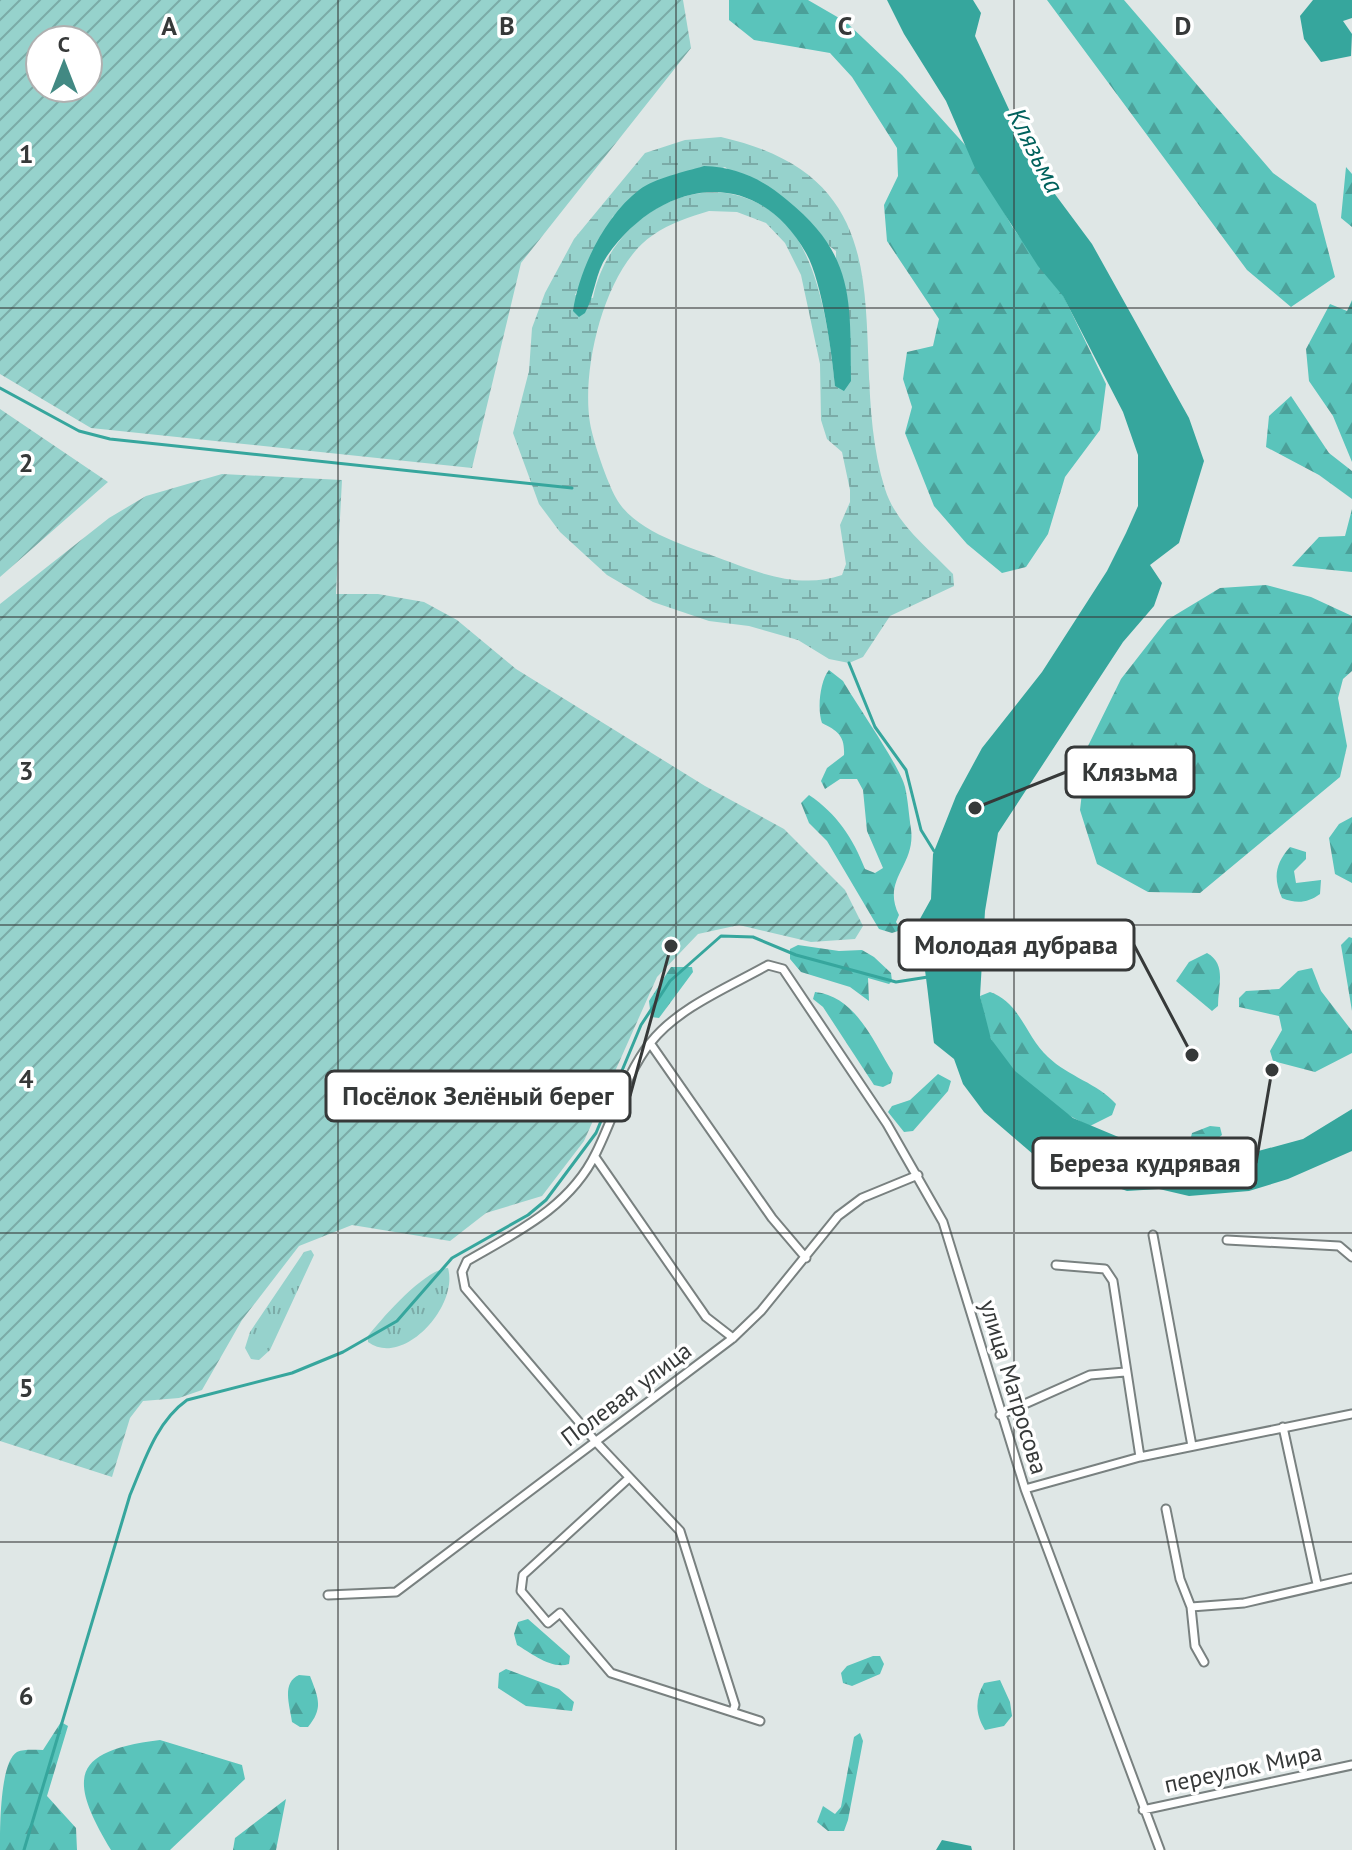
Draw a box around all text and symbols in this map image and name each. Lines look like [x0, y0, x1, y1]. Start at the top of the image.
text: A [161, 9, 177, 42]
text: B [499, 9, 515, 42]
text: C [838, 9, 852, 42]
text: D [1175, 9, 1191, 42]
north arrow [24, 24, 104, 104]
text: С [58, 30, 70, 58]
water label: Клязьма [1001, 102, 1072, 198]
text: 1 [19, 137, 33, 170]
text: 2 [19, 446, 33, 479]
callout: Клязьма [1066, 747, 1194, 797]
text: 3 [19, 754, 33, 787]
text: Клязьма [1082, 755, 1178, 788]
callout: Молодая дубрава [899, 920, 1134, 970]
text: Молодая дубрава [914, 928, 1118, 961]
text: 4 [19, 1062, 34, 1095]
callout: Посёлок Зелёный берег [326, 1071, 630, 1121]
text: Посёлок Зелёный берег [342, 1079, 614, 1112]
callout: Береза кудрявая [1033, 1138, 1256, 1188]
text: Береза кудрявая [1049, 1146, 1241, 1179]
street label: улица Матросова [973, 1296, 1055, 1478]
street label: Полевая улица [555, 1335, 697, 1453]
text: 5 [19, 1371, 33, 1404]
text: 6 [19, 1679, 33, 1712]
street label: переулок Мира [1161, 1736, 1325, 1800]

